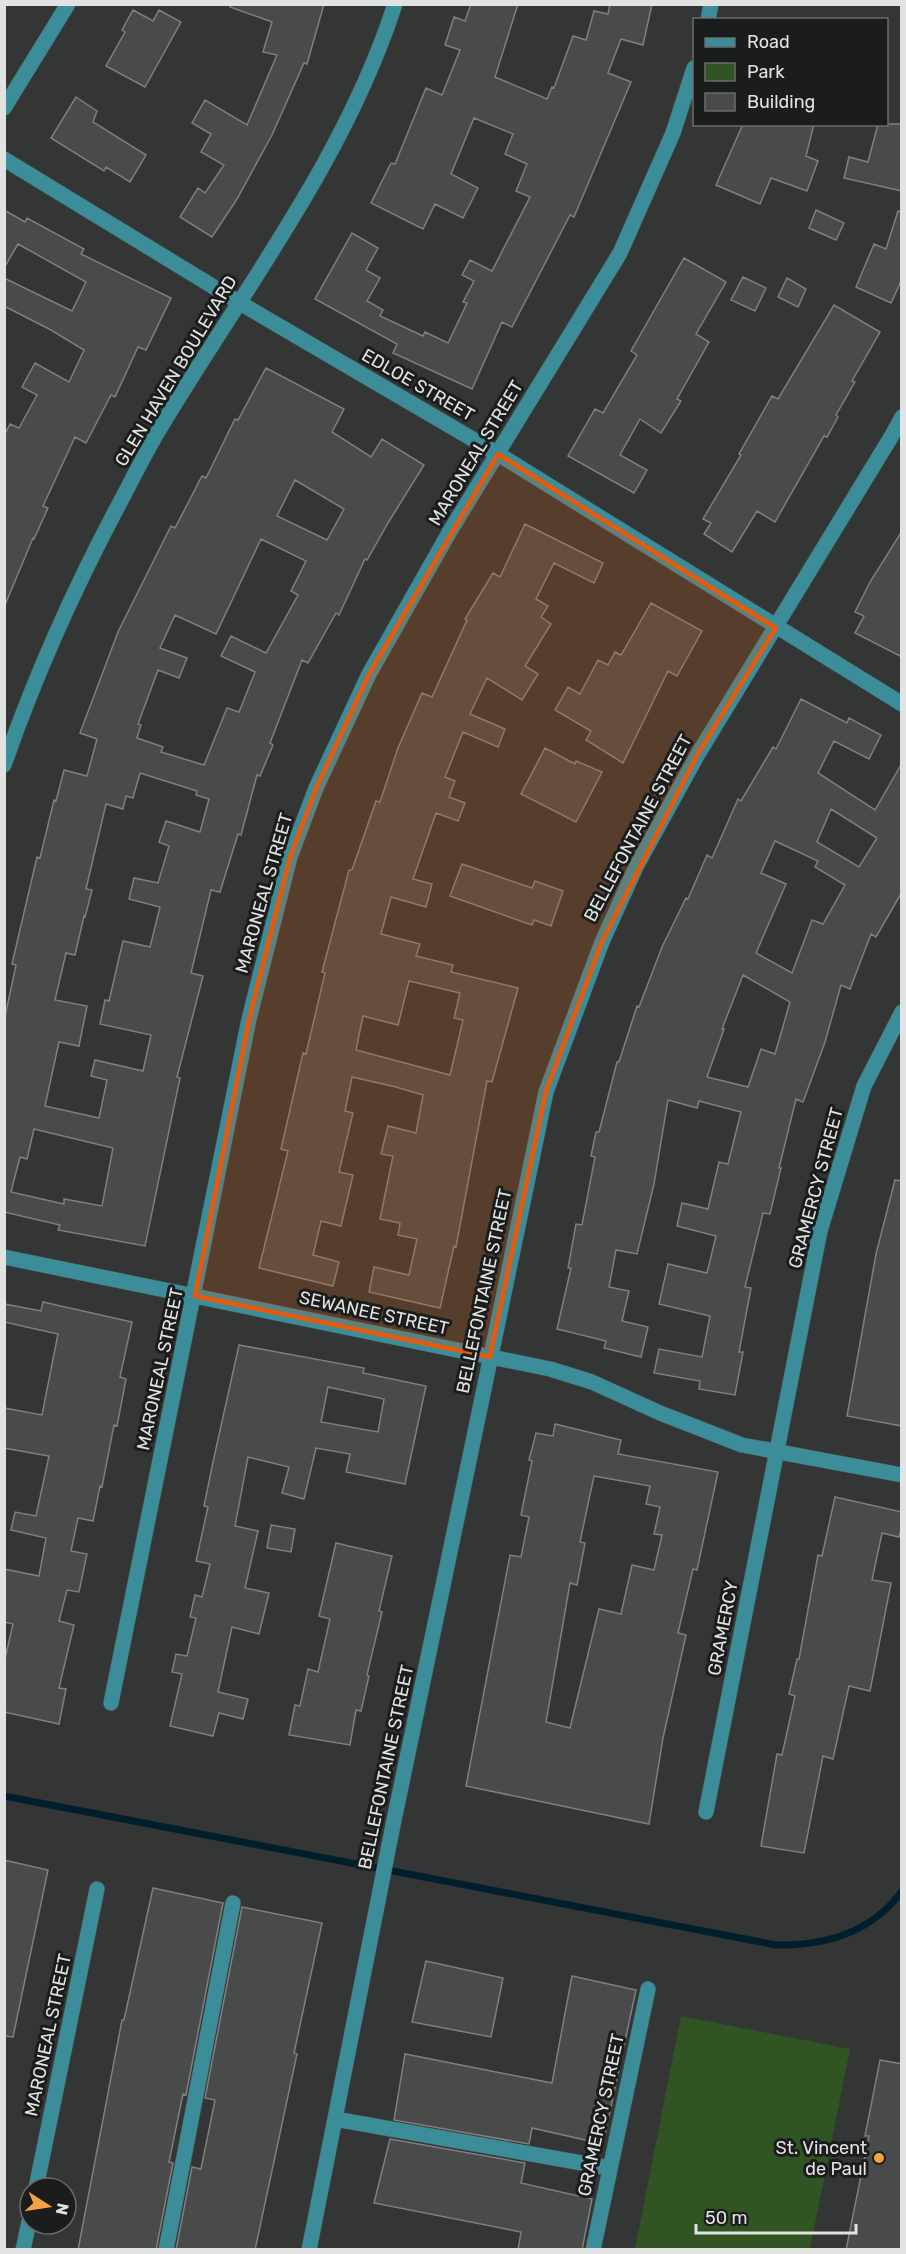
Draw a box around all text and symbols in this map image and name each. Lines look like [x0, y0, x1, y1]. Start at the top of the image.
legend [693, 18, 888, 126]
text: Road [747, 31, 790, 53]
text: Park [747, 61, 785, 83]
text: Building [747, 91, 815, 113]
street label: GLEN HAVEN BOULEVARD [110, 272, 242, 470]
street label: EDLOE STREET [358, 344, 478, 426]
street label: MARONEAL STREET [424, 376, 528, 530]
street label: BELLEFONTAINE STREET [579, 731, 697, 925]
street label: MARONEAL STREET [231, 810, 297, 976]
street label: GRAMERCY STREET [784, 1105, 848, 1271]
street label: BELLEFONTAINE STREET [452, 1187, 516, 1395]
street label: MARONEAL STREET [132, 1286, 188, 1452]
street label: SEWANEE STREET [297, 1286, 451, 1340]
street label: GRAMERCY [703, 1578, 743, 1677]
street label: BELLEFONTAINE STREET [354, 1663, 418, 1871]
street label: MARONEAL STREET [20, 1952, 76, 2118]
street label: GRAMERCY STREET [573, 2032, 629, 2198]
place label: St. Vincent de Paul [775, 2137, 867, 2180]
marker: St. Vincent de Paul [872, 2151, 886, 2165]
north arrow [18, 2176, 78, 2236]
scale bar [696, 2197, 856, 2235]
text: N [52, 2201, 73, 2217]
text: 50 m [705, 2207, 748, 2229]

